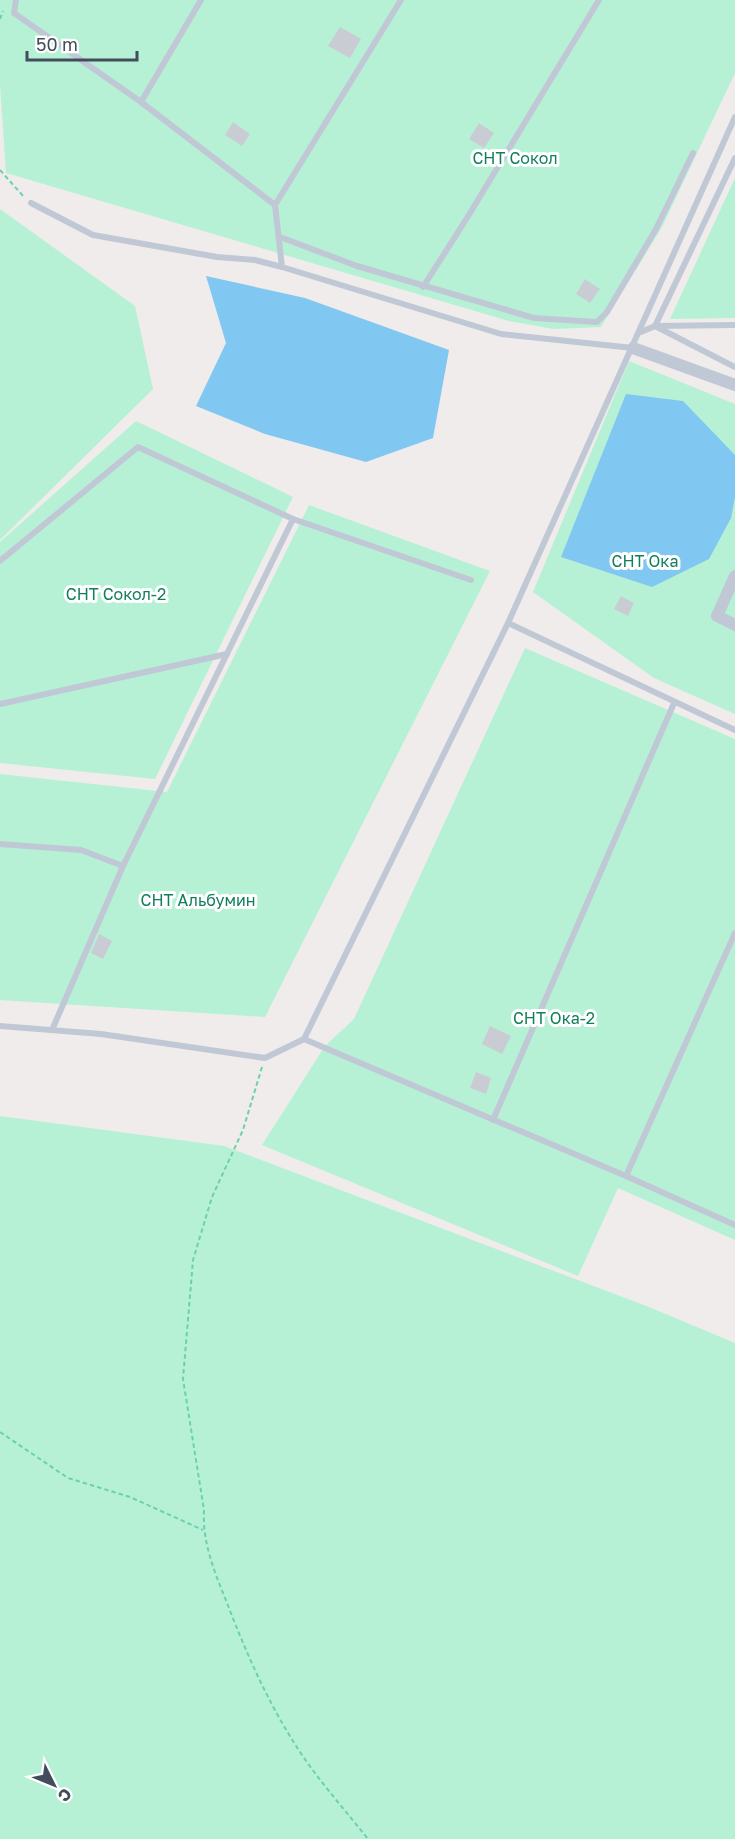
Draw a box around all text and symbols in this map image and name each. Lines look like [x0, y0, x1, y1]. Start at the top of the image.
scale bar [27, 24, 136, 62]
text: 50 m [36, 33, 78, 55]
park label: СНТ Сокол [472, 148, 558, 168]
park label: СНТ Ока [612, 551, 678, 571]
park label: СНТ Сокол-2 [66, 584, 166, 604]
park label: СНТ Альбумин [141, 890, 255, 910]
park label: СНТ Ока-2 [513, 1008, 595, 1028]
north arrow [24, 1755, 84, 1815]
text: С [54, 1784, 76, 1806]

